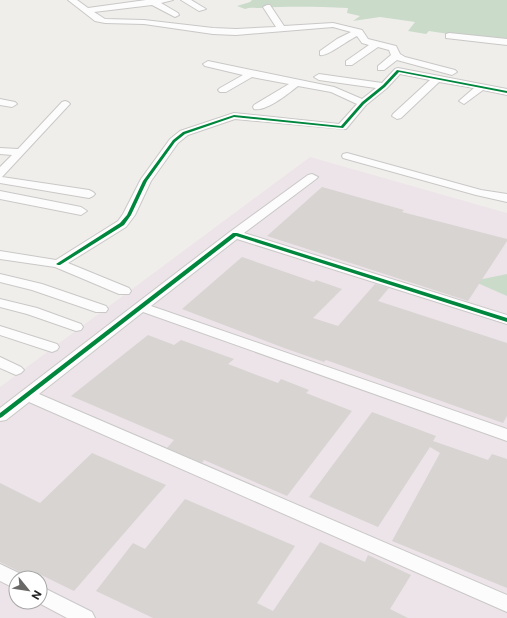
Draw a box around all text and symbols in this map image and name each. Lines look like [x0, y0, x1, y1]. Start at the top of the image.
north arrow [8, 570, 48, 610]
text: N [29, 588, 44, 602]

